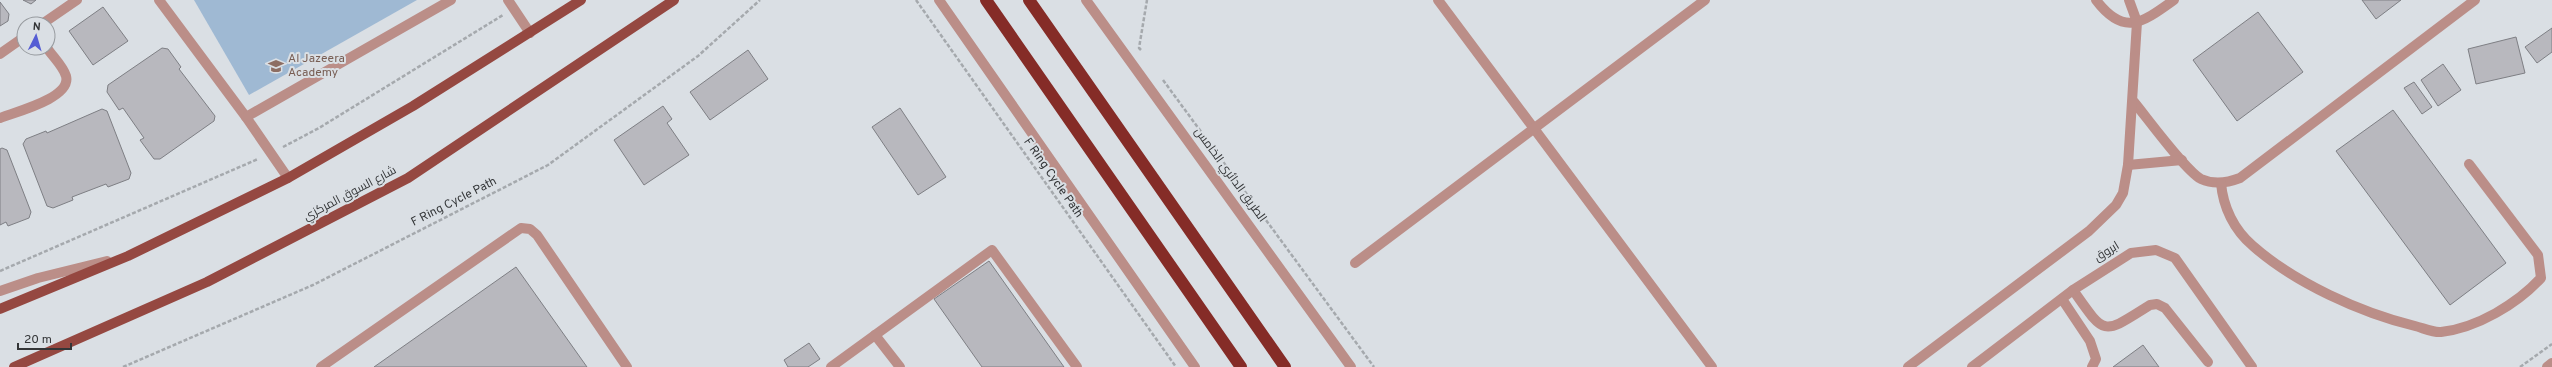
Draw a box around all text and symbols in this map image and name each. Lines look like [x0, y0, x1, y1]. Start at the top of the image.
north arrow [16, 16, 56, 56]
text: N [32, 20, 41, 34]
place label: Al Jazeera Academy [288, 51, 345, 81]
school or university icon: Al Jazeera Academy [267, 57, 285, 75]
street label: الطريق الدائري الخامس [1189, 124, 1270, 226]
street label: F Ring Cycle Path [1019, 135, 1087, 221]
street label: شارع السوق المركزي [301, 163, 400, 226]
street label: F Ring Cycle Path [408, 174, 500, 230]
street label: ابروق [2091, 238, 2123, 266]
scale bar [18, 325, 71, 351]
text: 20 m [24, 332, 52, 348]

